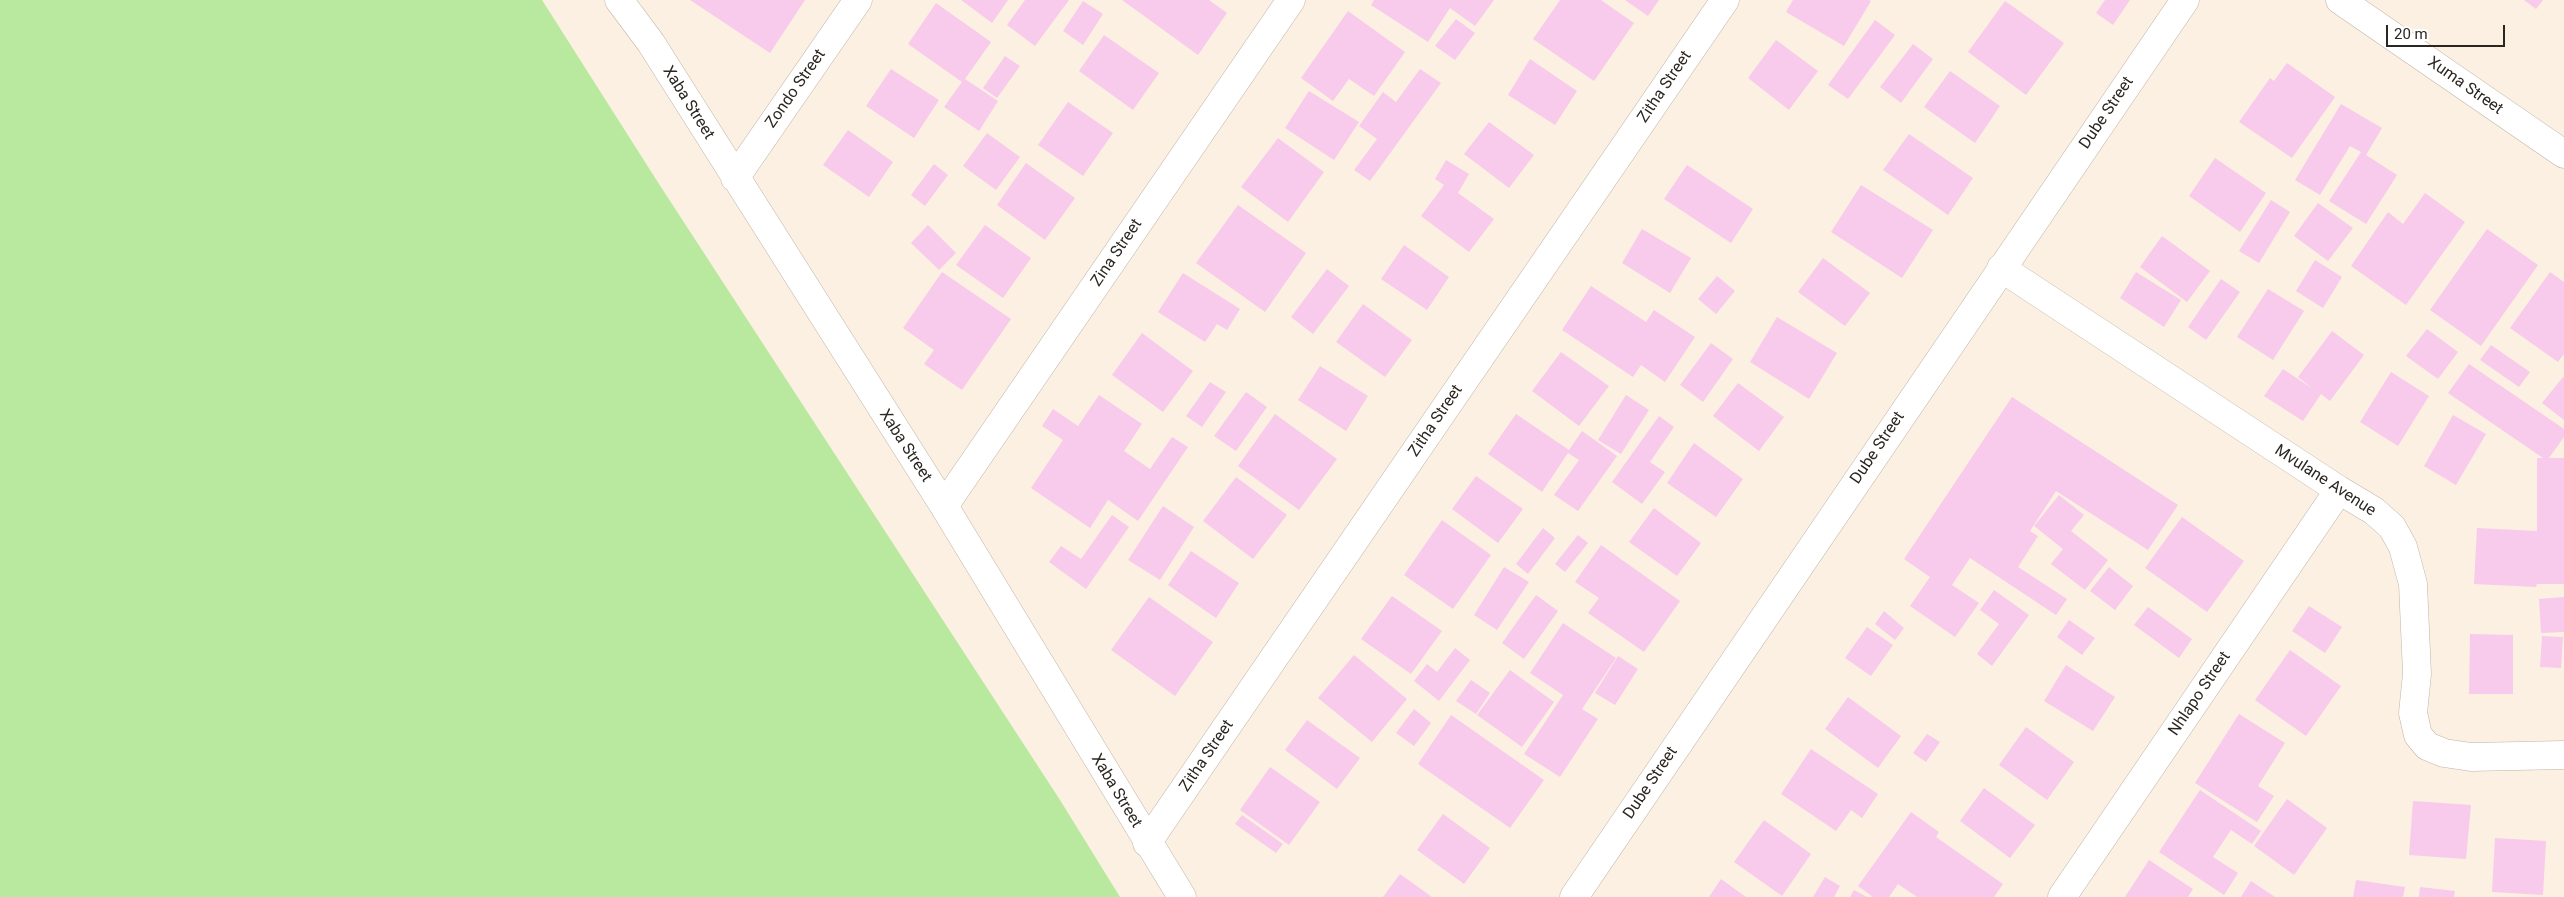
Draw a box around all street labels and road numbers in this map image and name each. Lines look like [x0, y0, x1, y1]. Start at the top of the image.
street label: Zondo Street [762, 46, 830, 132]
street label: Zitha Street [1634, 47, 1696, 127]
street label: Xuma Street [2424, 53, 2506, 119]
street label: Xaba Street [658, 63, 718, 143]
street label: Dube Street [2076, 73, 2138, 153]
street label: Zina Street [1087, 216, 1147, 290]
street label: Zitha Street [1405, 381, 1467, 461]
street label: Xaba Street [874, 406, 936, 486]
street label: Dube Street [1847, 408, 1909, 488]
street label: Mvulane Avenue [2271, 441, 2379, 521]
street label: Nhlapo Street [2165, 648, 2235, 740]
street label: Zitha Street [1176, 716, 1238, 796]
street label: Dube Street [1620, 743, 1682, 823]
street label: Xaba Street [1086, 751, 1146, 831]

